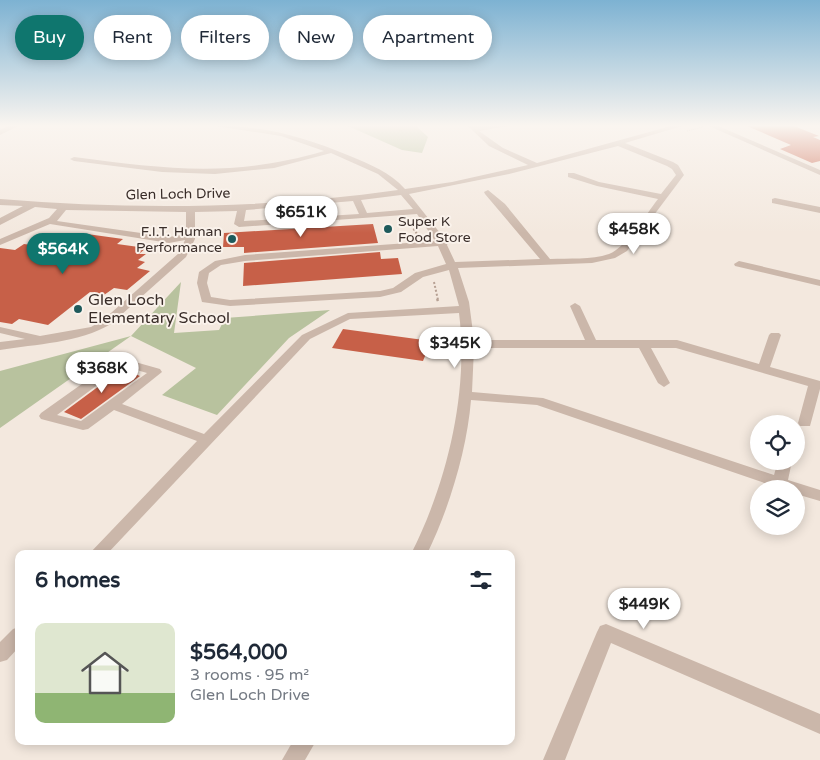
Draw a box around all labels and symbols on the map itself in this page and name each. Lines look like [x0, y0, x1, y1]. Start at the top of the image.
street label: Glen Loch Drive [125, 185, 231, 203]
pin: $651K [266, 196, 336, 238]
pin: $458K [599, 212, 669, 255]
place label: Super K Food Store [398, 213, 471, 246]
place label: F.I.T. Human Performance [136, 223, 222, 256]
marker: Super K Food Store [382, 223, 394, 235]
pin: $564K [28, 232, 98, 275]
marker: F.I.T. Human Performance [226, 233, 238, 245]
place label: Glen Loch Elementary School [88, 290, 230, 328]
marker: Glen Loch Elementary School [72, 303, 84, 315]
pin: $345K [420, 326, 490, 369]
pin: $368K [67, 352, 137, 394]
pin: $449K [609, 588, 679, 630]

